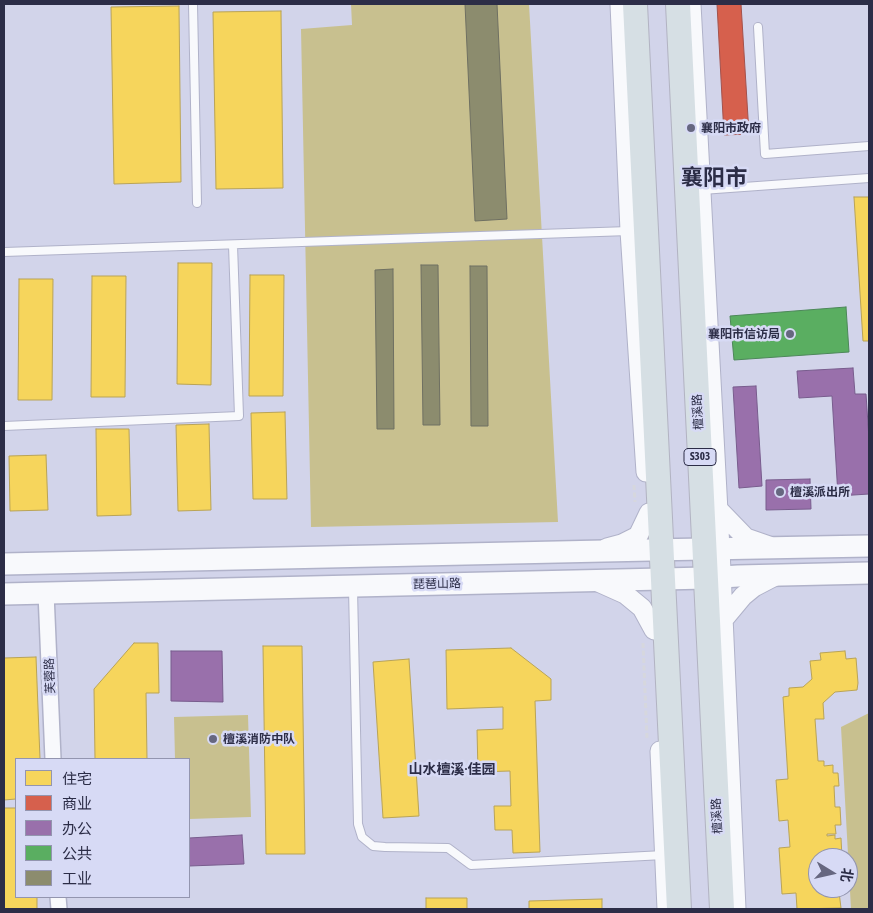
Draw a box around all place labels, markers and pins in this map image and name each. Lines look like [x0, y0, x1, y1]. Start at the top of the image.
place label: 襄阳市政府 [701, 121, 761, 135]
marker: 襄阳市政府 [685, 122, 697, 134]
place label: 襄阳市信访局 [708, 327, 780, 341]
marker: 襄阳市信访局 [784, 328, 796, 340]
place label: 檀溪派出所 [790, 485, 850, 499]
marker: 檀溪派出所 [774, 486, 786, 498]
place label: 檀溪消防中队 [223, 732, 295, 746]
marker: 檀溪消防中队 [207, 733, 219, 745]

